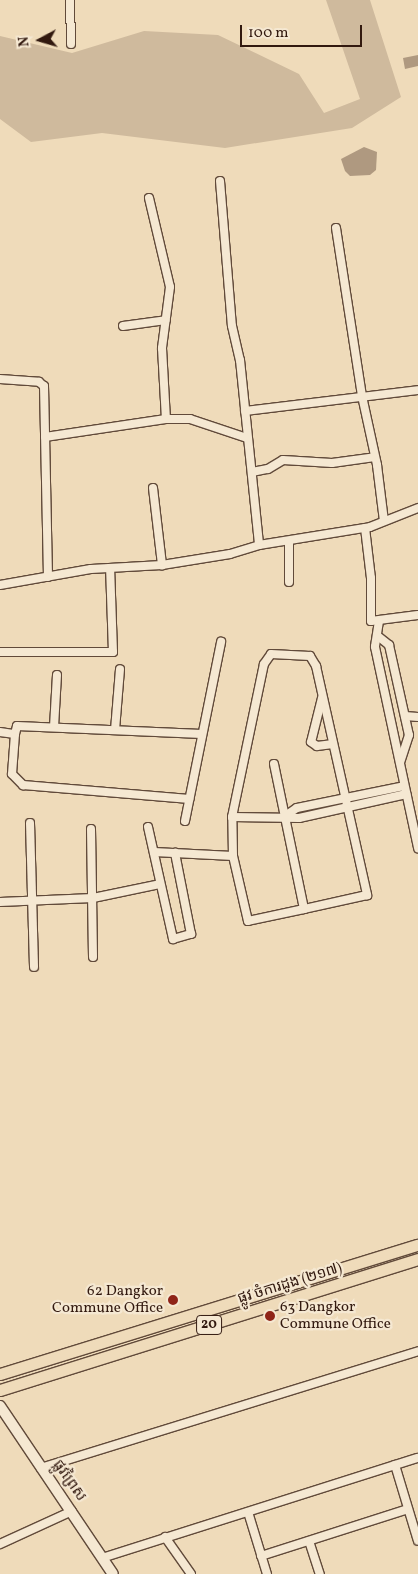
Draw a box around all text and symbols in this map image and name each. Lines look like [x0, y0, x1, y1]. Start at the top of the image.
north arrow [15, 15, 65, 65]
scale bar [243, 15, 366, 47]
text: 100 m [248, 23, 288, 44]
text: N [15, 36, 35, 48]
street label: ផ្លូវ ចំការដូង (២១៧) [236, 1260, 344, 1308]
place label: 62 Dangkor Commune Office [52, 1282, 163, 1317]
marker: 62 Dangkor Commune Office [167, 1294, 179, 1306]
place label: 63 Dangkor Commune Office [280, 1298, 391, 1333]
marker: 63 Dangkor Commune Office [264, 1310, 276, 1322]
road number: 20 [195, 1314, 223, 1336]
street label: ផ្លូវព្រៃស [48, 1457, 90, 1505]

